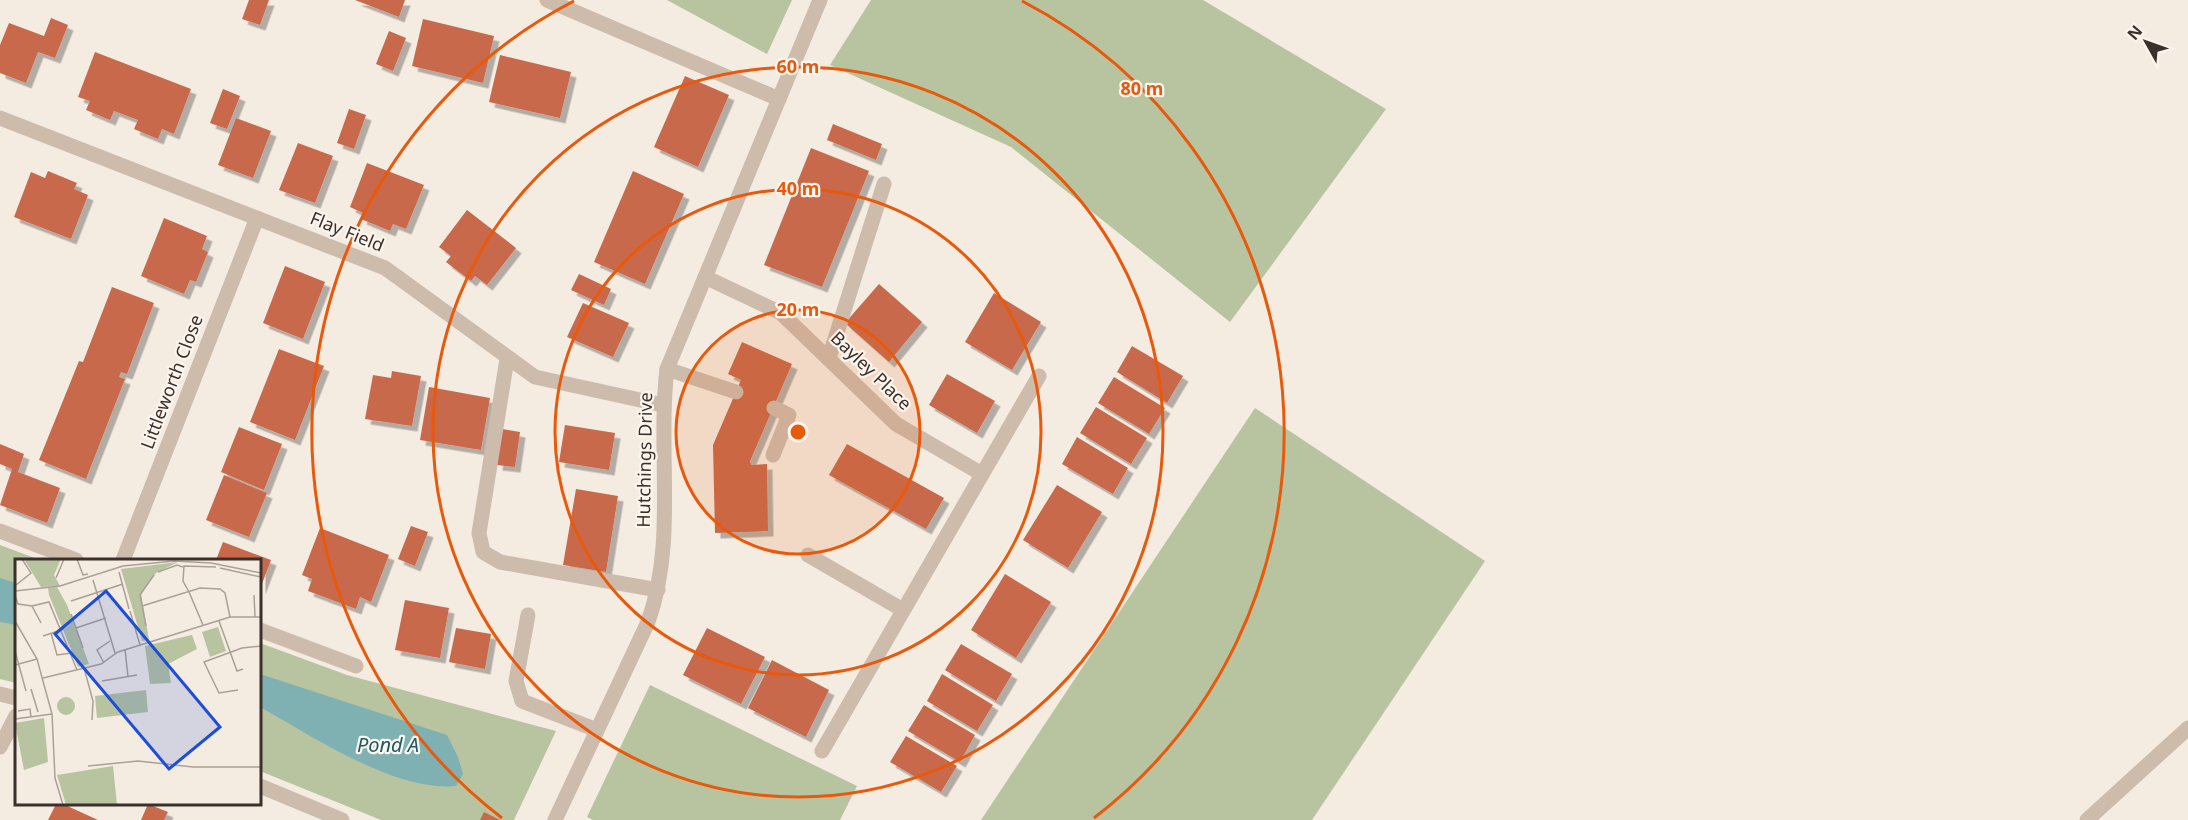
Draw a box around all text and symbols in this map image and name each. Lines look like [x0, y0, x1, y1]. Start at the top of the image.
north arrow [2116, 12, 2176, 72]
text: N [2122, 20, 2147, 44]
text: 60 m [777, 54, 819, 78]
text: 80 m [1121, 76, 1163, 100]
text: 40 m [777, 176, 819, 200]
street label: Flay Field [307, 205, 388, 257]
text: 20 m [777, 297, 819, 321]
street label: Littleworth Close [134, 311, 208, 452]
street label: Bayley Place [826, 326, 917, 415]
street label: Hutchings Drive [631, 392, 657, 528]
centre of rings [788, 422, 808, 442]
inset map [15, 559, 261, 805]
water label: Pond A [357, 731, 419, 758]

